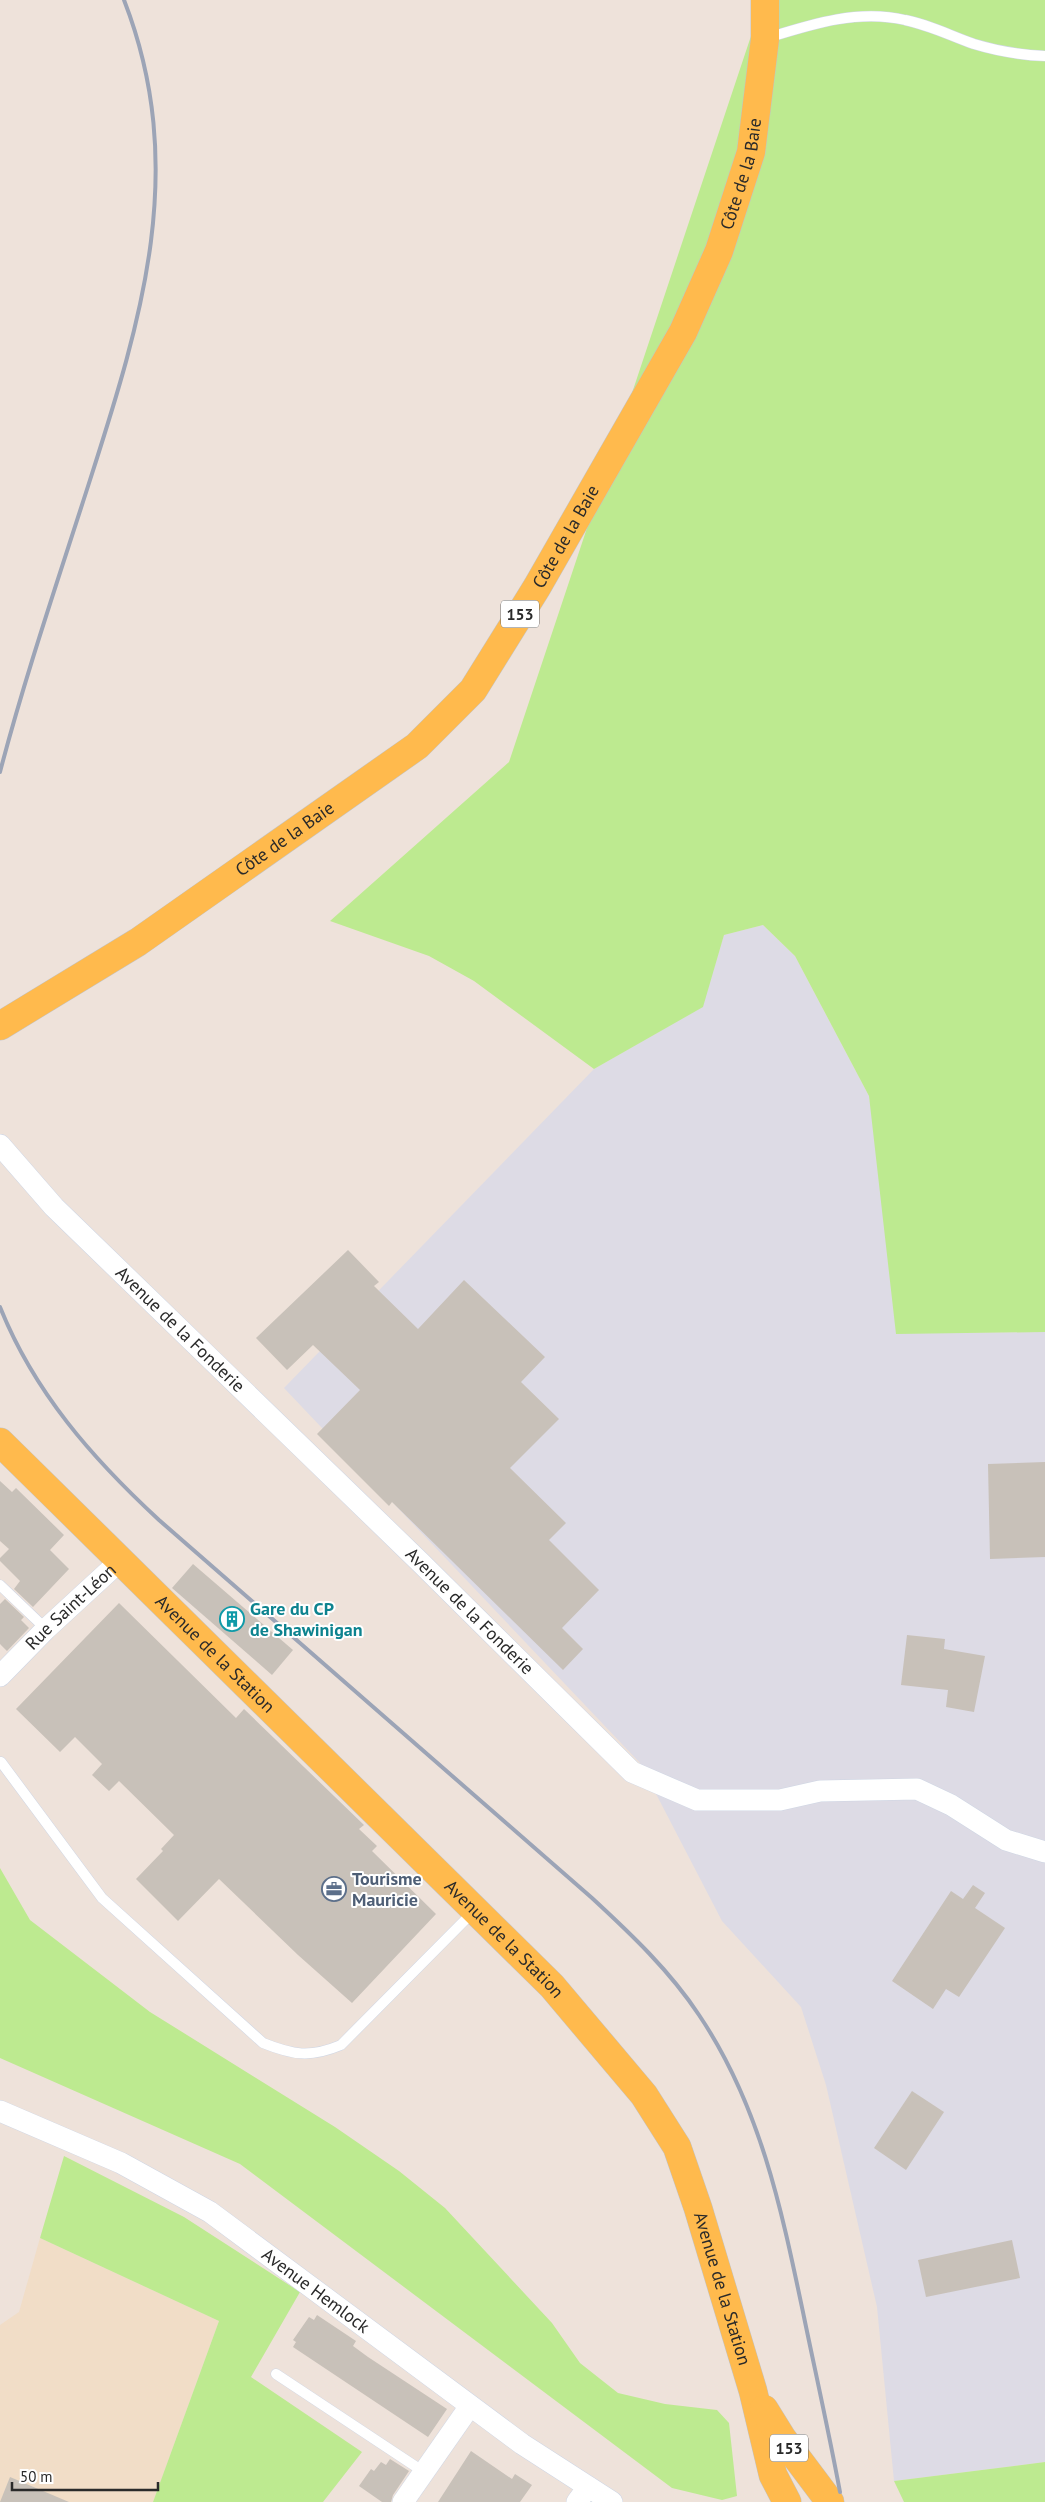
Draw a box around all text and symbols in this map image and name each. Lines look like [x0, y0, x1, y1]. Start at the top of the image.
street label: Côte de la Baie [715, 117, 766, 233]
street label: Côte de la Baie [527, 481, 604, 592]
road number: 153 [501, 600, 539, 628]
street label: Côte de la Baie [231, 796, 338, 881]
street label: Avenue de la Fonderie [111, 1261, 250, 1397]
street label: Avenue de la Fonderie [401, 1542, 539, 1679]
street label: Rue Saint-Léon [20, 1558, 121, 1654]
street label: Avenue de la Station [151, 1590, 280, 1718]
place label: Gare du CP de Shawinigan [250, 1597, 363, 1641]
building icon: Gare du CP de Shawinigan [219, 1606, 245, 1632]
place label: Tourisme Mauricie [352, 1867, 422, 1911]
street label: Avenue de la Station [440, 1875, 569, 2003]
office icon: Tourisme Mauricie [321, 1876, 347, 1902]
street label: Avenue de la Station [689, 2209, 757, 2368]
street label: Avenue Hemlock [258, 2243, 375, 2338]
road number: 153 [770, 2434, 808, 2462]
scale bar [12, 2460, 159, 2492]
text: 50 m [20, 2467, 53, 2486]

